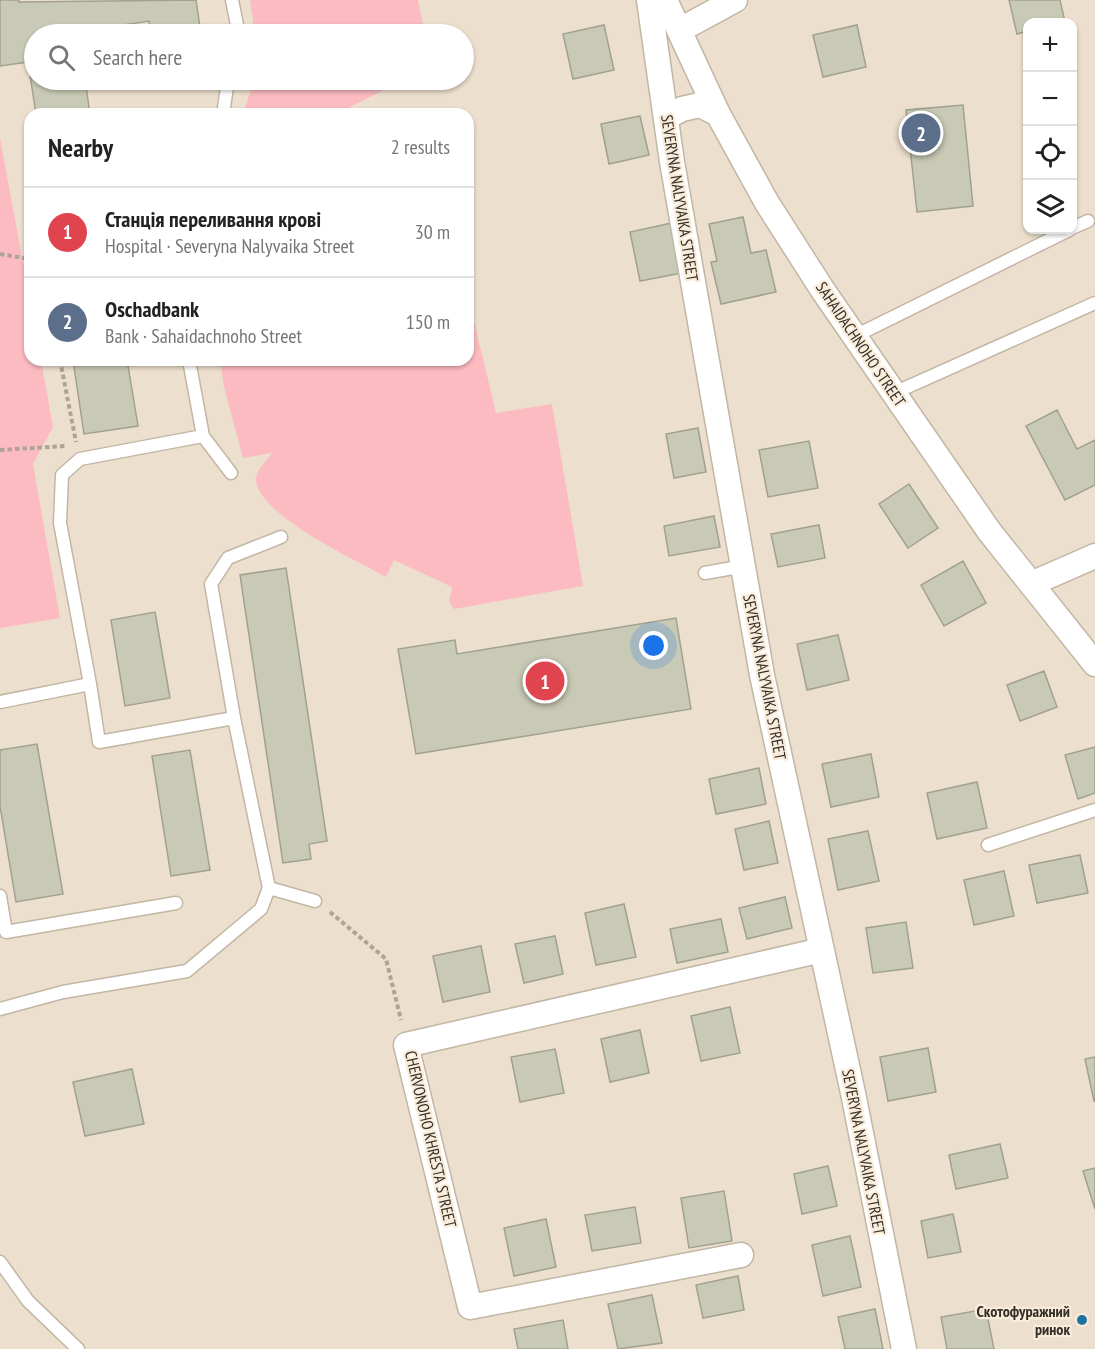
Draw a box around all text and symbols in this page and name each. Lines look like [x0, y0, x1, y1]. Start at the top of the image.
map controls [1023, 18, 1077, 234]
button: + [1023, 18, 1077, 72]
search box [24, 24, 474, 90]
icon: search [45, 41, 78, 74]
text: Search here [93, 43, 182, 71]
button: − [1023, 72, 1077, 126]
pin: 2 [902, 110, 940, 156]
street label: SEVERYNA NALYVAIKA STREET [657, 113, 703, 283]
button: locate [1023, 126, 1077, 180]
text: Nearby [48, 131, 113, 164]
text: 2 results [391, 134, 450, 160]
button: layers [1023, 180, 1077, 234]
text: Станція переливання крові [105, 205, 321, 233]
text: 1 [63, 219, 72, 245]
text: 30 m [415, 219, 450, 245]
text: Hospital · Severyna Nalyvaika Street [105, 233, 354, 259]
street label: SAHAIDACHNOHO STREET [812, 278, 910, 410]
text: Oschadbank [105, 295, 199, 323]
text: 2 [63, 309, 72, 335]
text: 150 m [406, 309, 450, 335]
text: Bank · Sahaidachnoho Street [105, 323, 302, 349]
street label: SEVERYNA NALYVAIKA STREET [739, 592, 791, 762]
your location [639, 631, 668, 660]
pin: 1 [526, 658, 564, 704]
street label: CHERVONOHO KHRESTA STREET [401, 1049, 461, 1229]
street label: SEVERYNA NALYVAIKA STREET [838, 1067, 890, 1237]
place label: Скотофуражний ринок [977, 1301, 1070, 1339]
marker: Скотофуражний ринок [1075, 1313, 1089, 1327]

